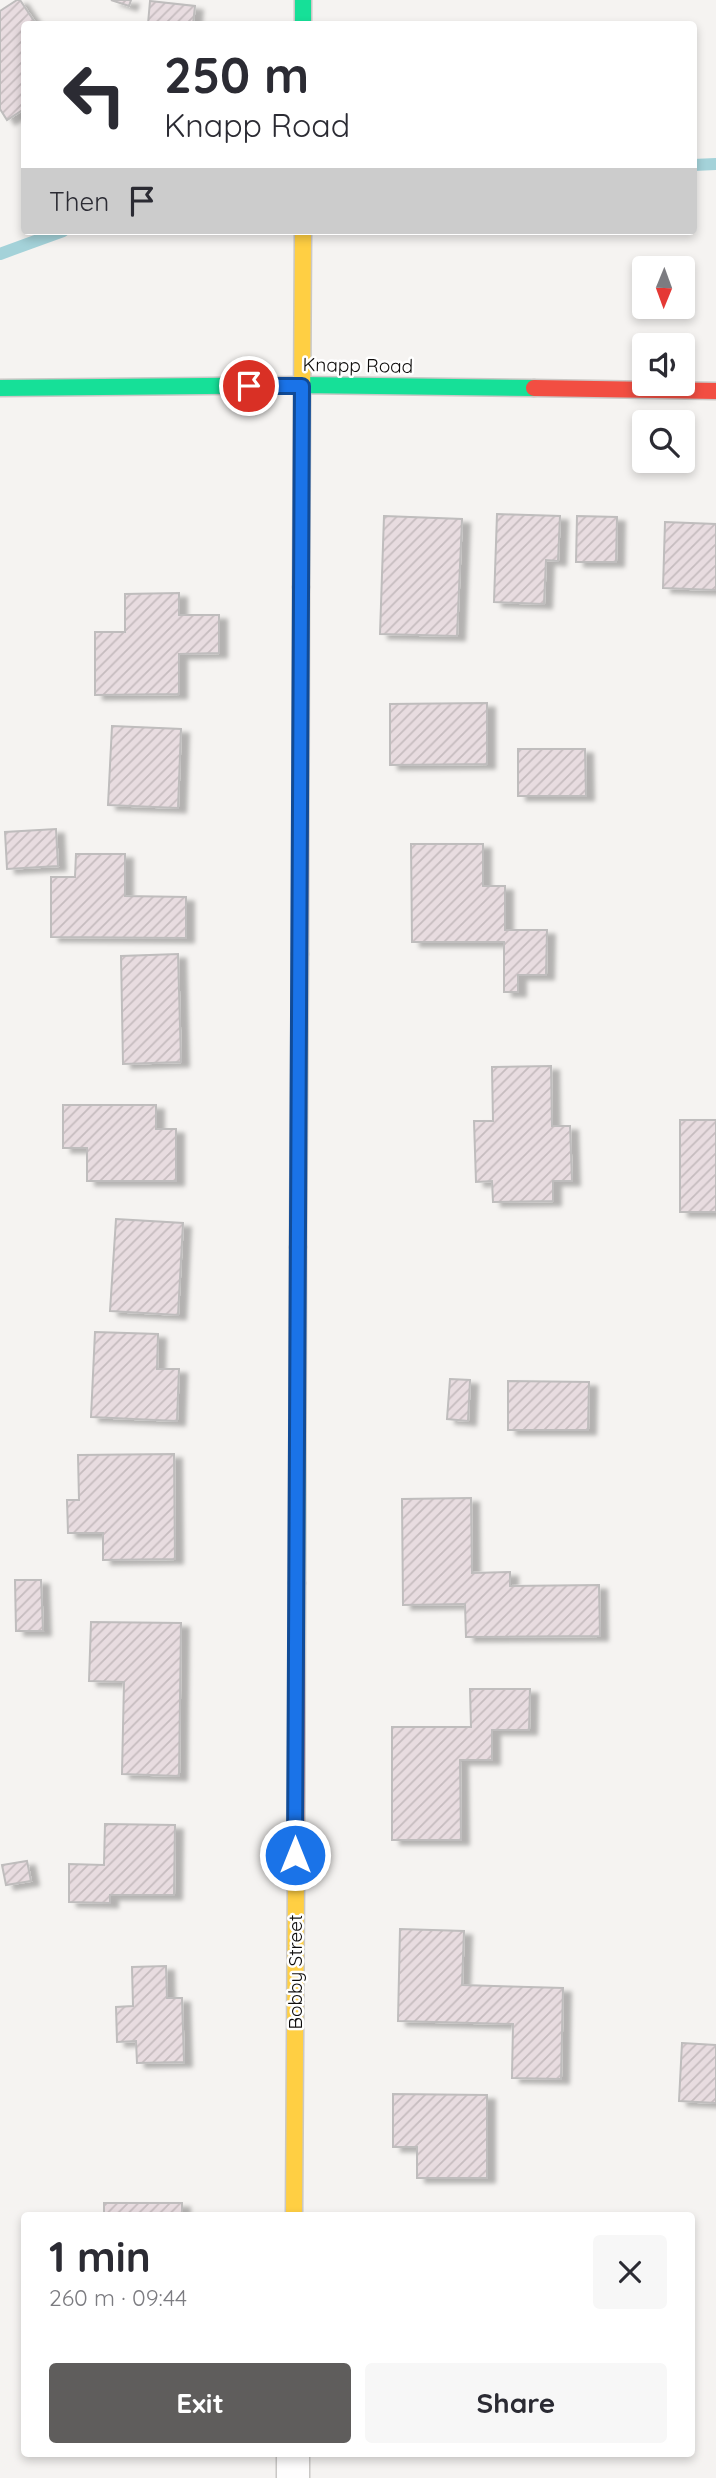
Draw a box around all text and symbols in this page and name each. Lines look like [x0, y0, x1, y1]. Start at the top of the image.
text: 250 m [164, 44, 309, 105]
icon: left [49, 49, 140, 140]
text: Knapp Road [164, 105, 350, 145]
icon: arrive [123, 182, 161, 220]
text: Then [49, 185, 109, 218]
north arrow [632, 256, 695, 318]
map controls [632, 256, 695, 473]
button: sound [632, 333, 695, 396]
street label: Knapp Road [303, 352, 413, 378]
pin [219, 356, 279, 416]
icon: arrive [230, 367, 268, 405]
button: search [632, 410, 695, 473]
position arrow [258, 1818, 332, 1892]
street label: Bobby Street [283, 1915, 307, 2029]
text: 1 min [49, 2230, 151, 2283]
button: close [593, 2235, 667, 2309]
text: 260 m · 09:44 [49, 2283, 187, 2312]
button: Exit [49, 2363, 351, 2443]
button: Share [365, 2363, 667, 2443]

